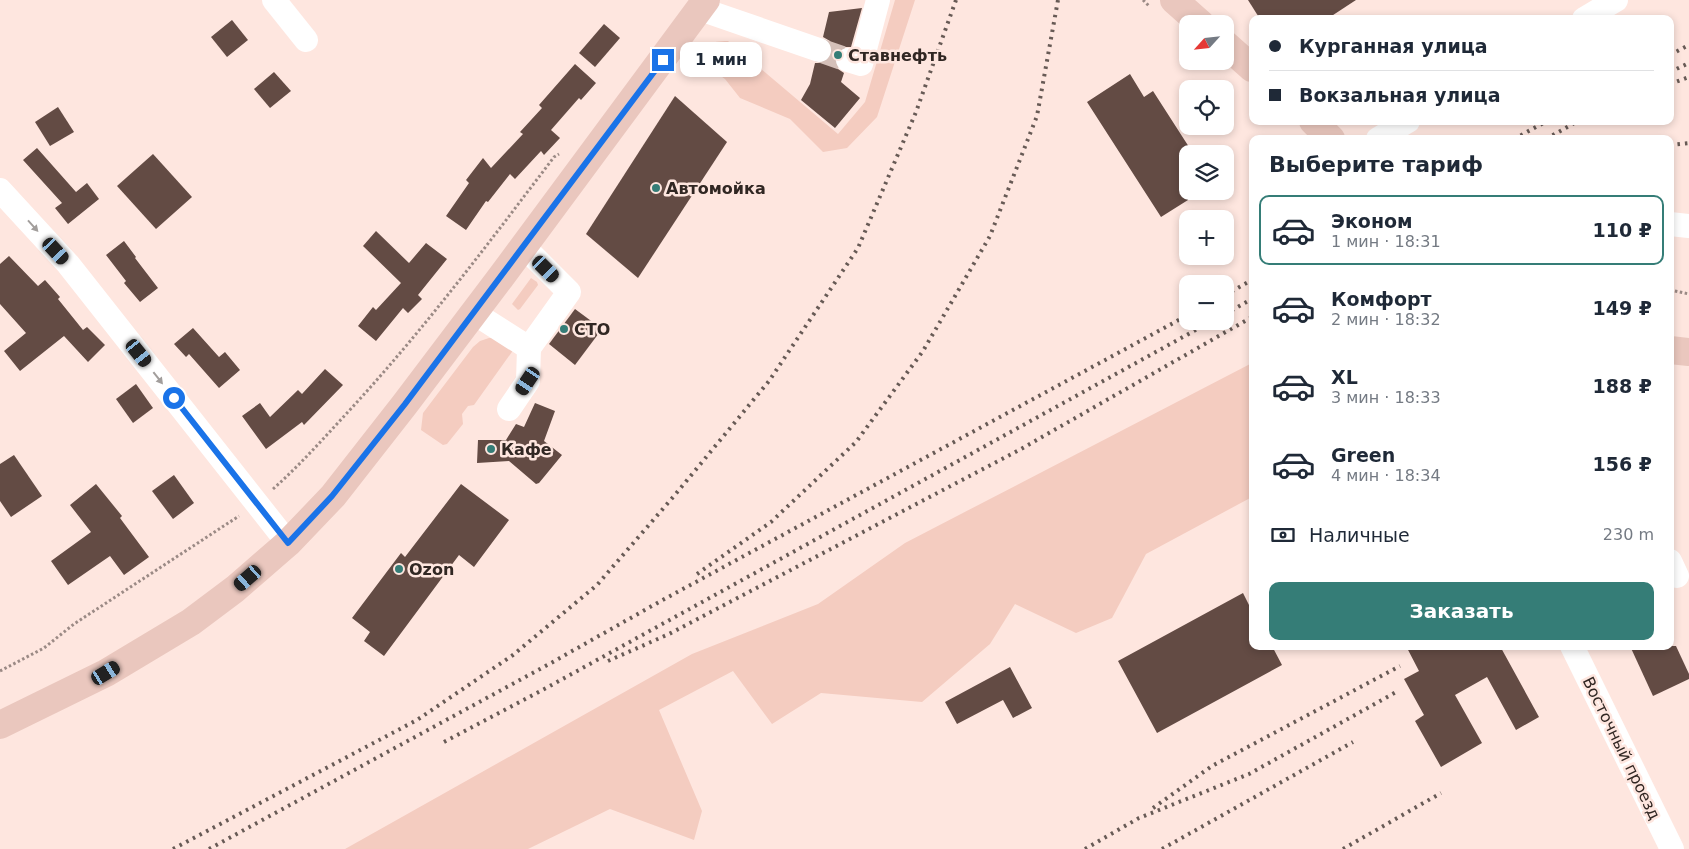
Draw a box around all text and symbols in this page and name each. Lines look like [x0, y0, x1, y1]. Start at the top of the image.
north arrow [1179, 15, 1234, 70]
map controls [1179, 15, 1234, 330]
text: Курганная улица [1299, 35, 1488, 57]
callout: 1 мин [680, 42, 763, 78]
place label: Ставнефть [848, 46, 947, 65]
route end [652, 49, 674, 71]
marker: Ставнефть [832, 49, 844, 61]
text: 1 мин [695, 50, 747, 69]
button: locate [1179, 80, 1234, 135]
text: Вокзальная улица [1299, 84, 1501, 106]
button: layers [1179, 145, 1234, 200]
text: Выберите тариф [1269, 152, 1483, 177]
place label: Автомойка [666, 179, 766, 198]
marker: Автомойка [650, 182, 662, 194]
icon: car [1271, 208, 1316, 253]
button: + [1179, 210, 1234, 265]
text: Эконом [1331, 210, 1413, 232]
one-way arrow [27, 219, 39, 231]
text: 110 ₽ [1593, 219, 1652, 241]
text: 1 мин · 18:31 [1331, 232, 1441, 251]
car [40, 235, 71, 267]
car [530, 253, 561, 285]
button: − [1179, 275, 1234, 330]
icon: car [1271, 286, 1316, 331]
text: Комфорт [1331, 288, 1432, 310]
text: 149 ₽ [1593, 297, 1652, 319]
text: 2 мин · 18:32 [1331, 310, 1441, 329]
place label: СТО [574, 320, 610, 339]
marker: СТО [558, 323, 570, 335]
car [123, 337, 154, 369]
car [513, 364, 542, 398]
icon: car [1271, 364, 1316, 409]
text: XL [1331, 366, 1358, 388]
one-way arrow [153, 371, 164, 384]
text: 188 ₽ [1593, 375, 1652, 397]
route start [163, 387, 185, 409]
text: 3 мин · 18:33 [1331, 388, 1441, 407]
place label: Кафе [501, 440, 552, 459]
icon: car [1271, 442, 1316, 487]
marker: Кафе [485, 443, 497, 455]
text: Green [1331, 444, 1395, 466]
text: 156 ₽ [1593, 453, 1652, 475]
text: 4 мин · 18:34 [1331, 466, 1441, 485]
icon: cash [1269, 521, 1297, 549]
text: Наличные [1309, 524, 1410, 546]
text: 230 m [1603, 525, 1654, 544]
place label: Ozon [409, 560, 454, 579]
car [231, 562, 264, 594]
marker: Ozon [393, 563, 405, 575]
button: Заказать [1269, 582, 1654, 640]
car [89, 659, 122, 687]
street label: Восточный проезд [1579, 674, 1664, 823]

